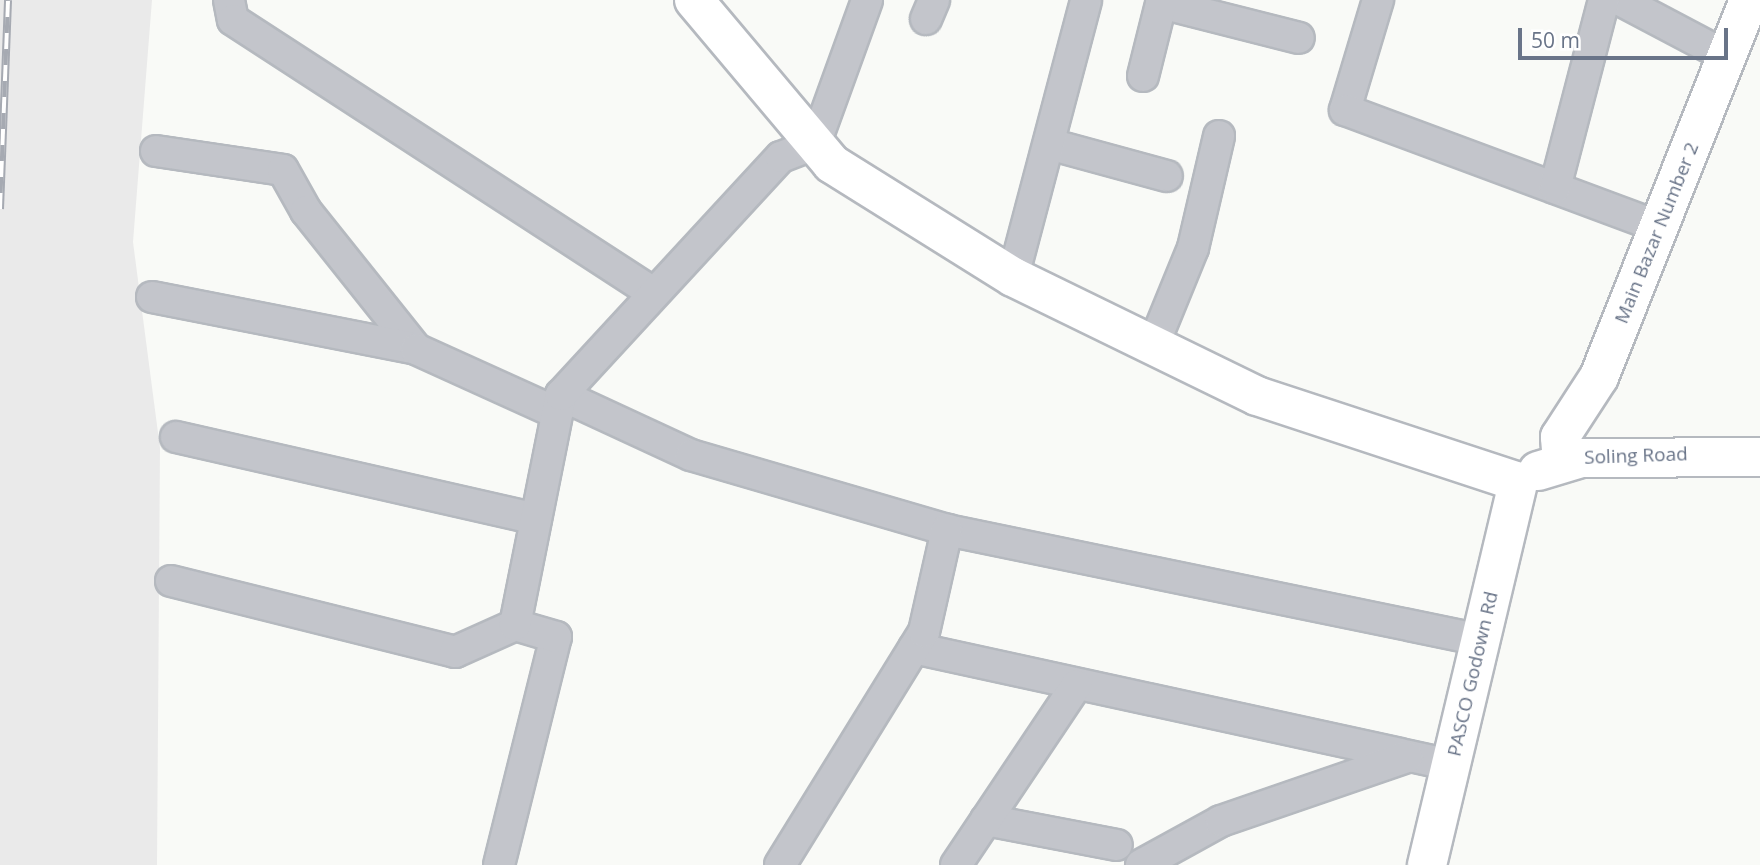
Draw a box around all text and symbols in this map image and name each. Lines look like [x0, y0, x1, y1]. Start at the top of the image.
scale bar [1522, 14, 1732, 58]
text: 50 m [1531, 26, 1580, 54]
street label: Main Bazar Number 2 [1610, 139, 1704, 327]
street label: Soling Road [1584, 443, 1688, 469]
street label: PASCO Godown Rd [1443, 589, 1503, 759]

